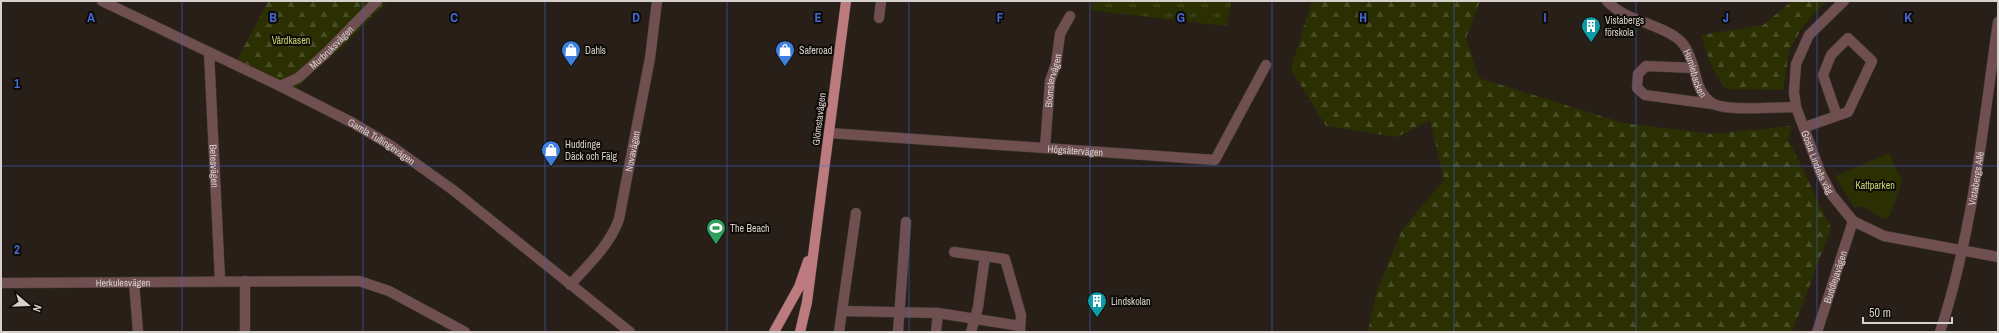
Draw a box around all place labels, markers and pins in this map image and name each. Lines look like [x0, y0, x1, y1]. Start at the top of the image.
place label: Vistabergs förskola [1605, 14, 1644, 39]
building icon: Vistabergs förskola [1580, 15, 1602, 43]
shop icon: Dahls [560, 39, 582, 67]
shop icon: Saferoad [774, 39, 796, 67]
place label: Dahls [585, 44, 606, 57]
place label: Saferoad [799, 44, 832, 57]
place label: Huddinge Däck och Fälg [565, 138, 617, 163]
shop icon: Huddinge Däck och Fälg [540, 139, 562, 167]
sports icon: The Beach [705, 217, 727, 245]
place label: The Beach [730, 222, 770, 235]
building icon: Lindskolan [1086, 290, 1108, 318]
place label: Lindskolan [1111, 295, 1151, 308]

